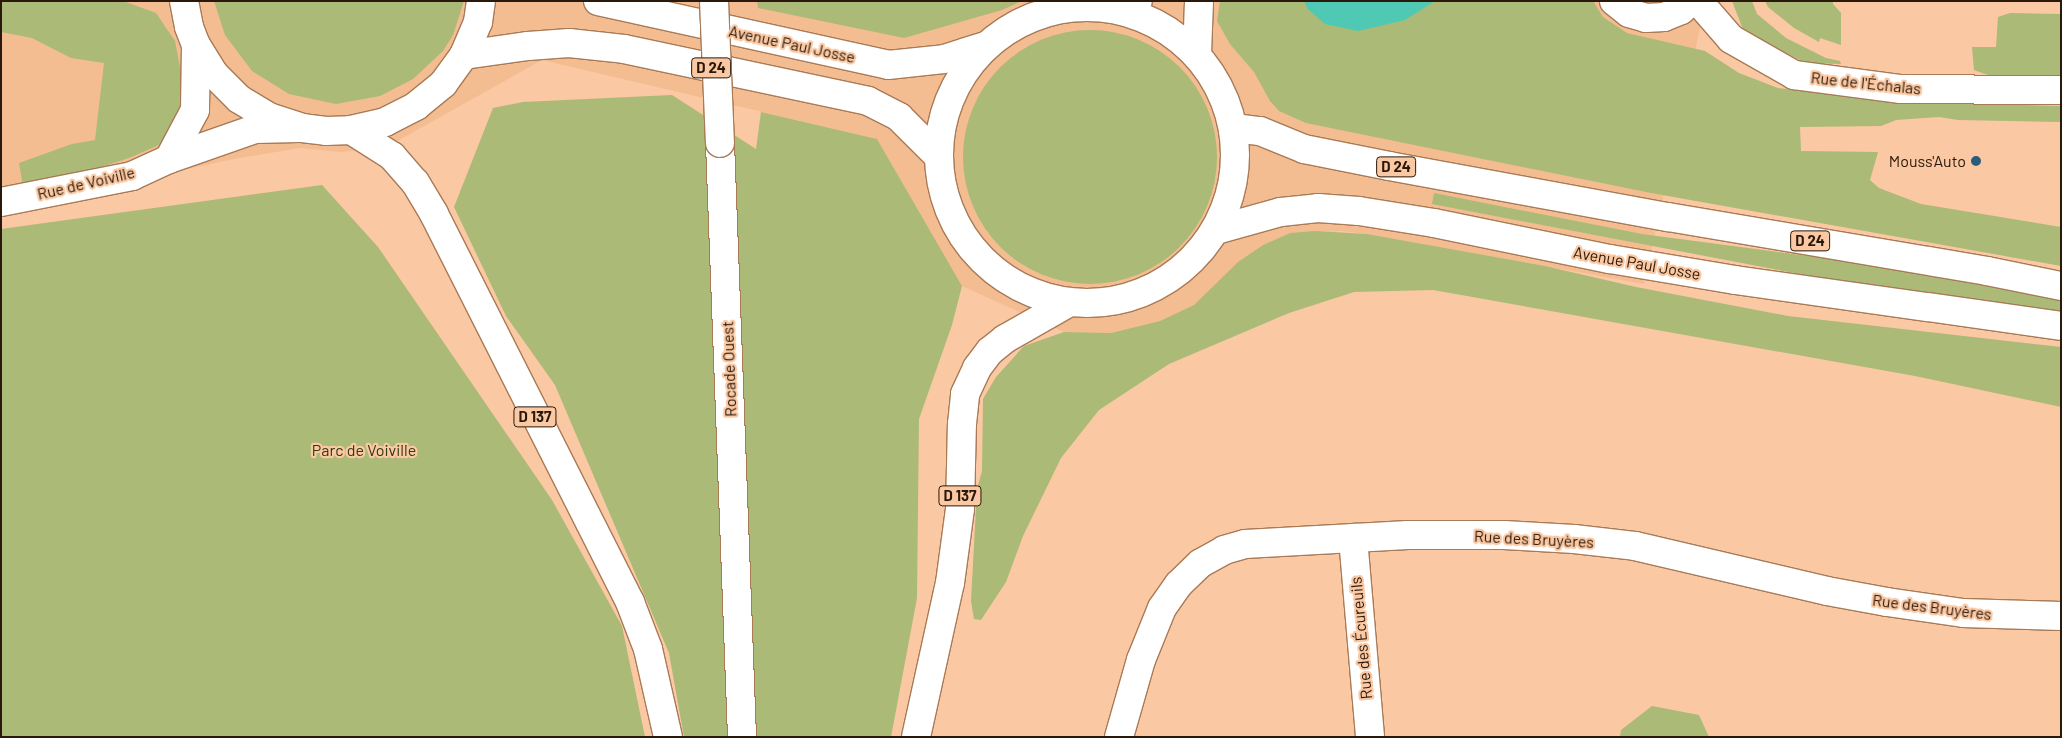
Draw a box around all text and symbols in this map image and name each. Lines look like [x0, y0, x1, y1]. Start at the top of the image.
street label: Avenue Paul Josse [727, 21, 857, 67]
road number: D 24 [691, 56, 731, 80]
street label: Rue de l'Échalas [1810, 68, 1922, 98]
place label: Mouss'Auto [1889, 151, 1966, 171]
road number: D 24 [1376, 154, 1416, 180]
marker: Mouss'Auto [1970, 155, 1982, 167]
street label: Rue de Voiville [35, 162, 137, 204]
road number: D 24 [1790, 228, 1830, 254]
street label: Avenue Paul Josse [1572, 242, 1702, 284]
street label: Rocade Ouest [718, 321, 740, 417]
road number: D 137 [512, 404, 558, 430]
park label: Parc de Voiville [312, 440, 416, 460]
road number: D 137 [938, 484, 982, 508]
street label: Rue des Bruyères [1474, 526, 1594, 552]
street label: Rue des Écureuils [1346, 576, 1376, 700]
street label: Rue des Bruyères [1871, 590, 1993, 624]

